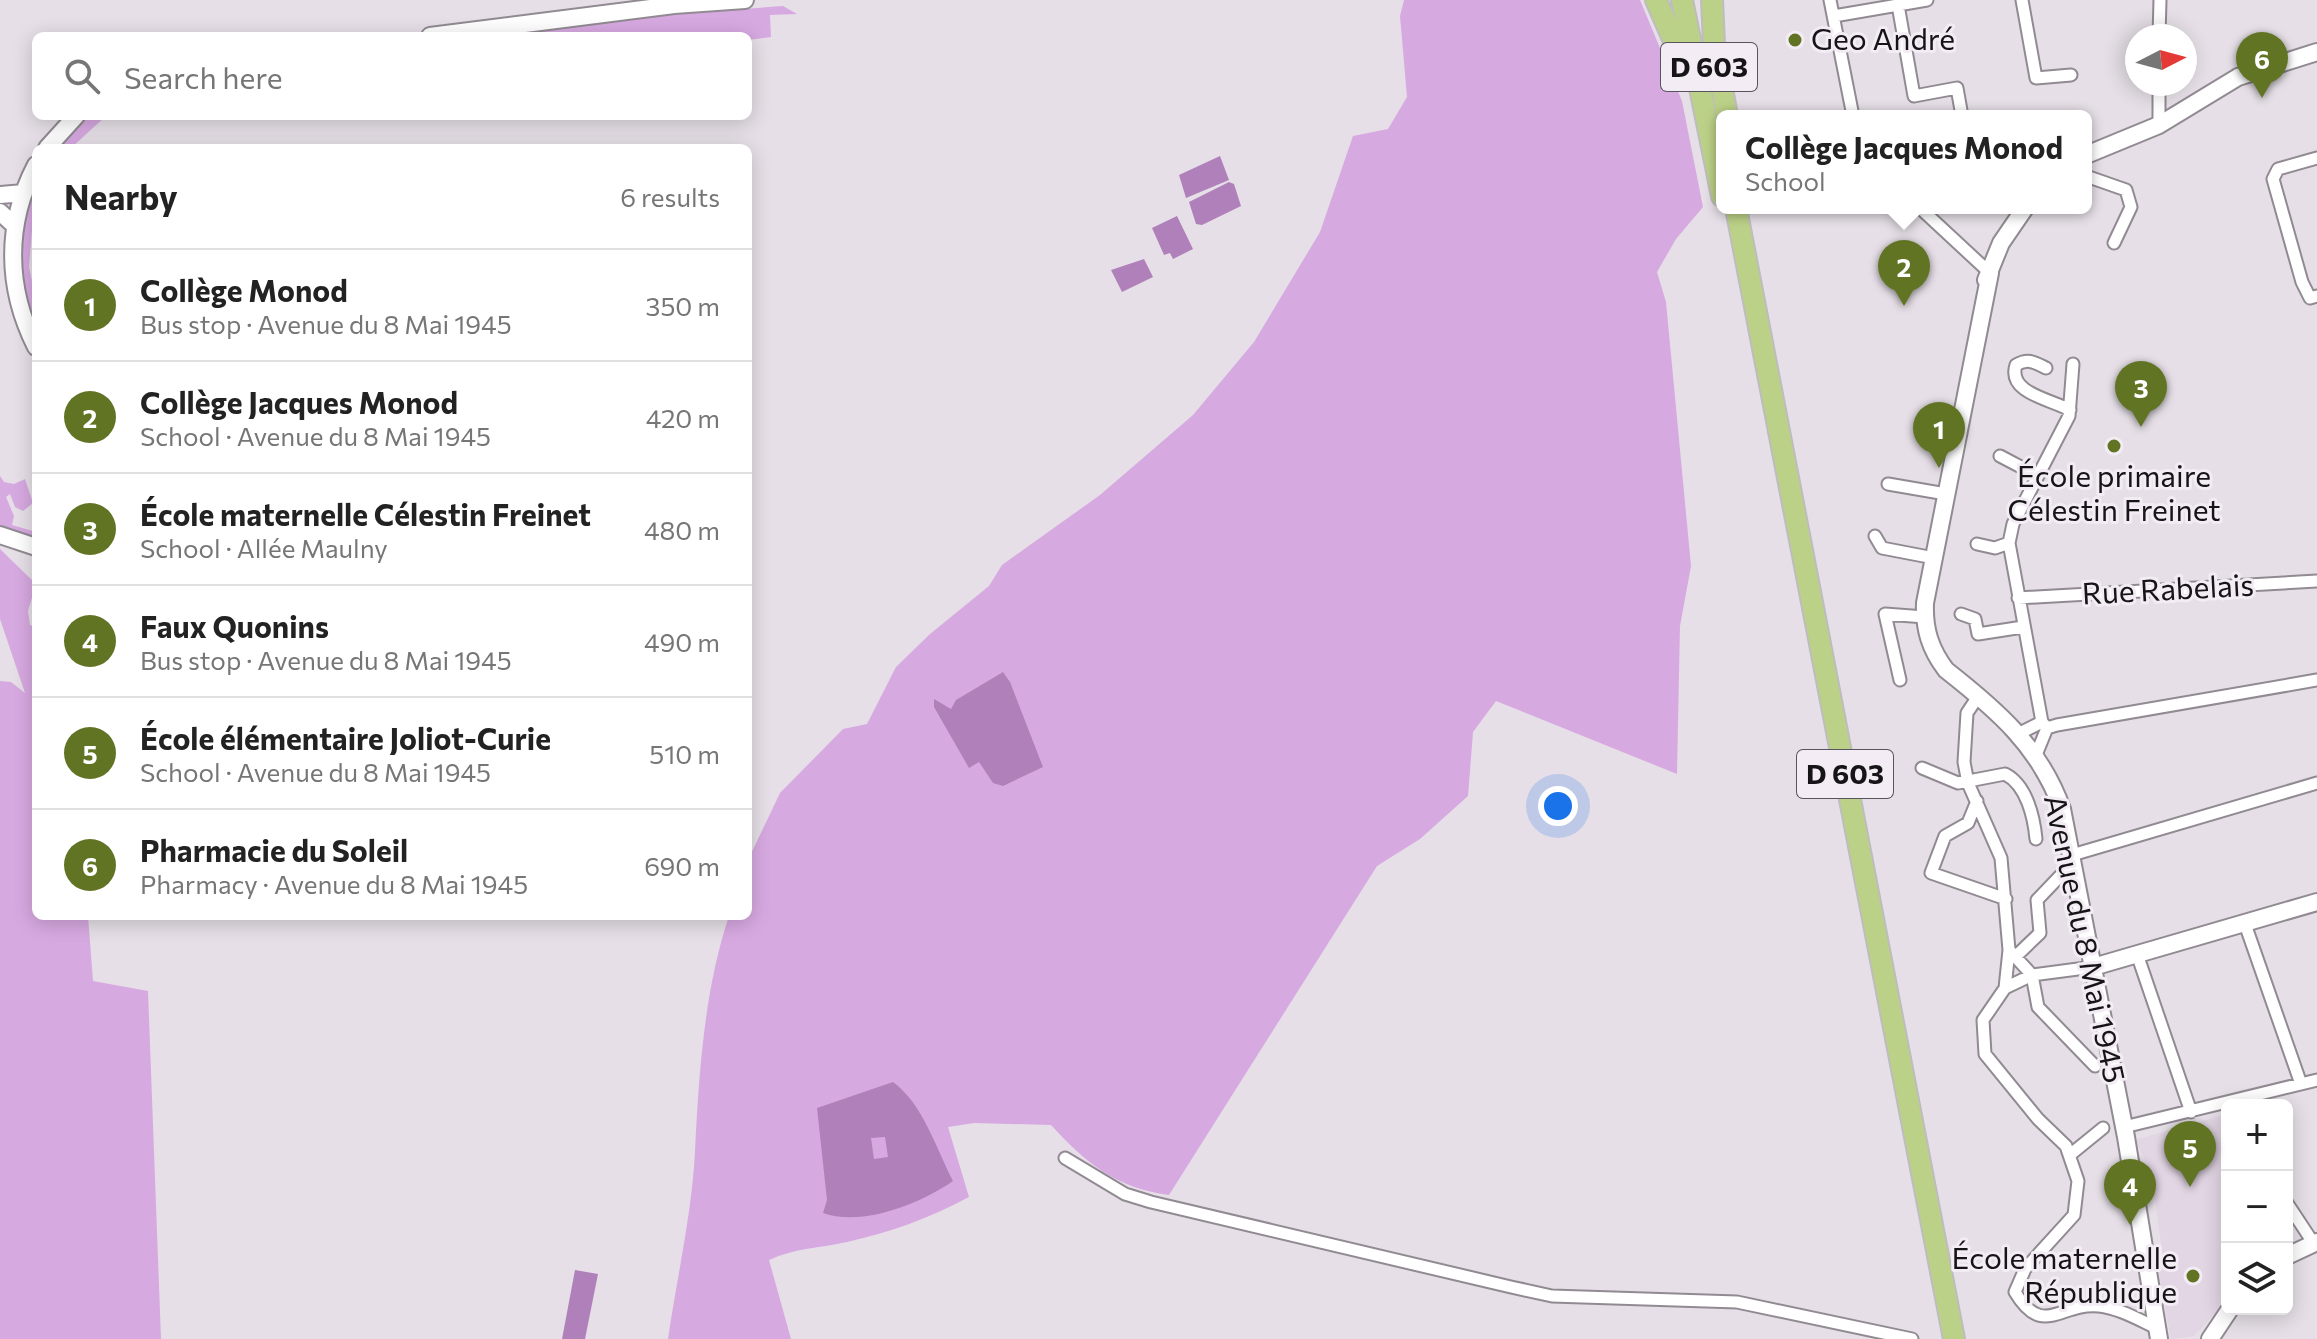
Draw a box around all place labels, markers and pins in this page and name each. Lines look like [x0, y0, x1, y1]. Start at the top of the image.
place label: Geo André [1811, 19, 1955, 56]
marker: Geo André [1786, 31, 1804, 49]
pin: 6 [2236, 32, 2288, 98]
pin: 2 [1878, 240, 1930, 306]
pin: 3 [2115, 361, 2167, 427]
pin: 1 [1913, 402, 1965, 468]
marker: École primaire Célestin Freinet [2105, 437, 2123, 455]
place label: École primaire Célestin Freinet [2007, 456, 2221, 527]
pin: 5 [2164, 1121, 2216, 1187]
pin: 4 [2104, 1159, 2156, 1225]
place label: École maternelle République [1951, 1238, 2177, 1309]
marker: École maternelle République [2184, 1267, 2202, 1285]

